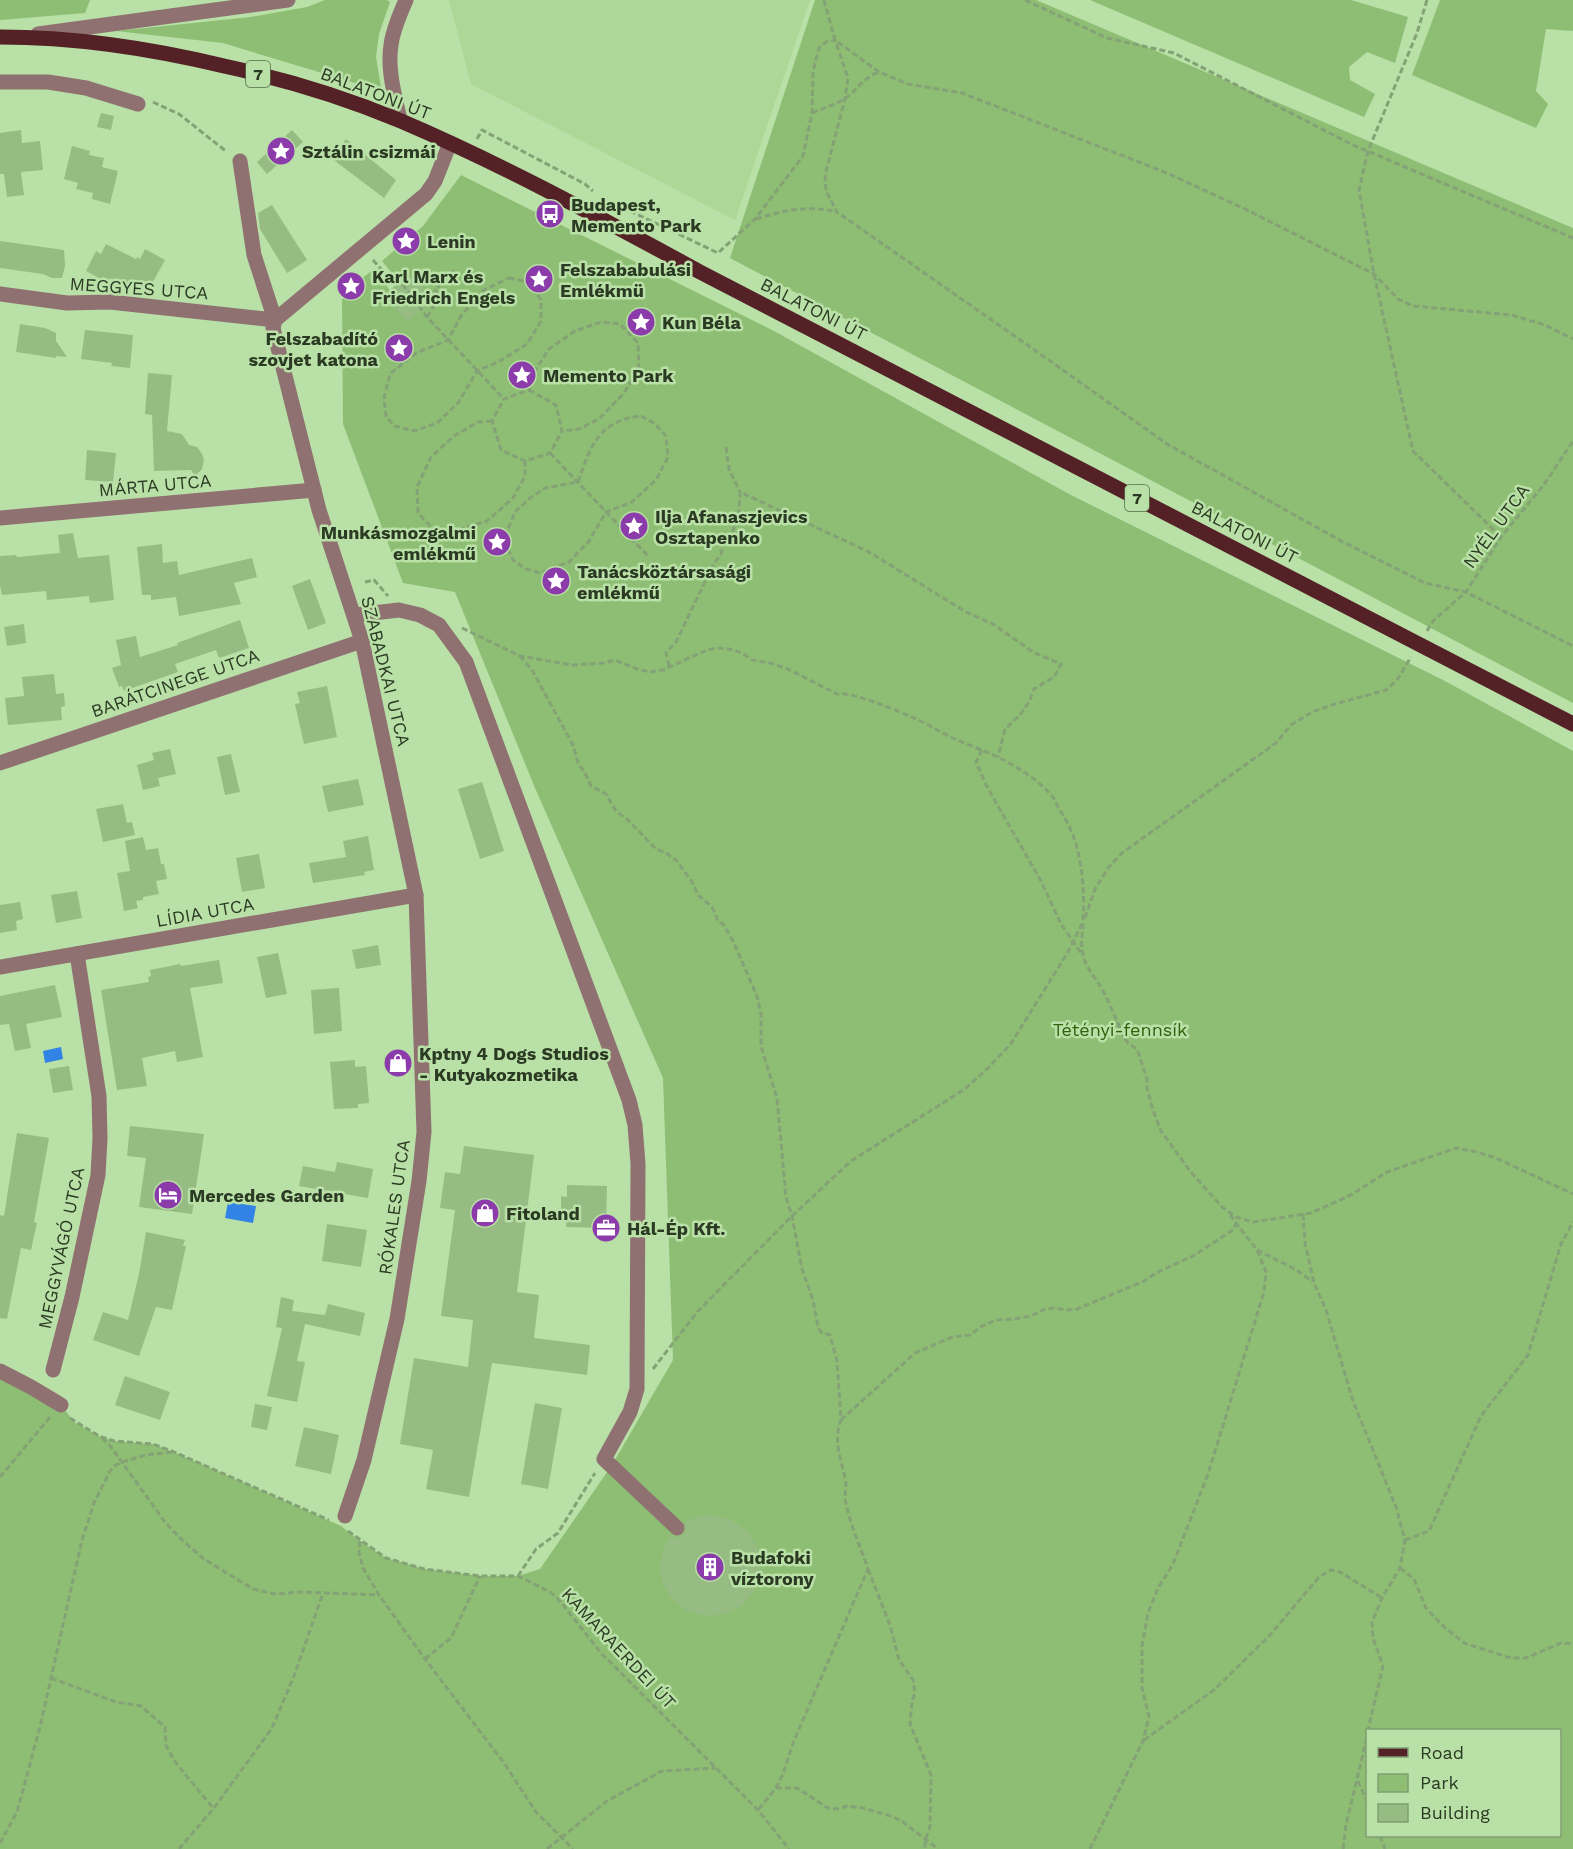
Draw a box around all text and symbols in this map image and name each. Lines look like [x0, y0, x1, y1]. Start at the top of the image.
road number: 7 [246, 61, 270, 87]
street label: BALATONI ÚT [318, 62, 434, 124]
place icon: Sztálin csizmái [265, 135, 297, 167]
place label: Sztálin csizmái [302, 141, 436, 162]
place label: Budapest, Memento Park [571, 194, 702, 236]
bus stop icon: Budapest, Memento Park [534, 198, 566, 230]
place icon: Lenin [390, 225, 422, 257]
place label: Lenin [427, 231, 476, 252]
place label: Felszababulási Emlékmü [560, 259, 691, 301]
place icon: Felszababulási Emlékmü [523, 263, 555, 295]
place label: Karl Marx és Friedrich Engels [372, 266, 516, 308]
place icon: Karl Marx és Friedrich Engels [335, 270, 367, 302]
street label: MEGGYES UTCA [69, 273, 209, 303]
street label: BALATONI ÚT [757, 273, 871, 345]
place icon: Kun Béla [625, 306, 657, 338]
place label: Kun Béla [662, 312, 742, 333]
place label: Felszabadító szovjet katona [248, 328, 379, 370]
place icon: Felszabadító szovjet katona [383, 332, 415, 364]
place icon: Memento Park [506, 359, 538, 391]
place label: Memento Park [543, 365, 674, 386]
street label: MÁRTA UTCA [98, 470, 212, 500]
street label: NYÉL UTCA [1459, 480, 1534, 572]
road number: 7 [1125, 485, 1149, 511]
street label: BALATONI ÚT [1188, 496, 1302, 568]
place label: Ilja Afanaszjevics Osztapenko [655, 506, 808, 548]
place icon: Ilja Afanaszjevics Osztapenko [618, 510, 650, 542]
place label: Munkásmozgalmi emlékmű [321, 522, 476, 564]
place icon: Munkásmozgalmi emlékmű [481, 526, 513, 558]
place label: Tanácsköztársasági emlékmű [577, 561, 751, 603]
place icon: Tanácsköztársasági emlékmű [540, 565, 572, 597]
street label: SZABADKAI UTCA [357, 594, 415, 748]
street label: BARÁTCINEGE UTCA [88, 644, 262, 722]
street label: LÍDIA UTCA [154, 893, 256, 931]
park label: Tétényi-fennsík [1053, 1019, 1187, 1040]
place label: Kptny 4 Dogs Studios - Kutyakozmetika [419, 1043, 609, 1085]
shop icon: Kptny 4 Dogs Studios - Kutyakozmetika [382, 1047, 414, 1079]
street label: RÓKALES UTCA [374, 1138, 414, 1276]
street label: MEGGYVÁGÓ UTCA [34, 1165, 88, 1331]
hotel icon: Mercedes Garden [152, 1179, 184, 1211]
place label: Mercedes Garden [189, 1185, 344, 1206]
shop icon: Fitoland [469, 1197, 501, 1229]
place label: Fitoland [506, 1203, 580, 1224]
office icon: Hál-Ép Kft. [590, 1212, 622, 1244]
place label: Hál-Ép Kft. [627, 1218, 726, 1239]
place label: Budafoki víztorony [730, 1547, 814, 1589]
building icon: Budafoki víztorony [694, 1551, 726, 1583]
street label: KAMARAERDEI ÚT [558, 1583, 681, 1713]
legend [1366, 1729, 1561, 1837]
text: Road [1420, 1742, 1464, 1763]
text: Park [1420, 1772, 1459, 1793]
text: Building [1420, 1802, 1490, 1823]

